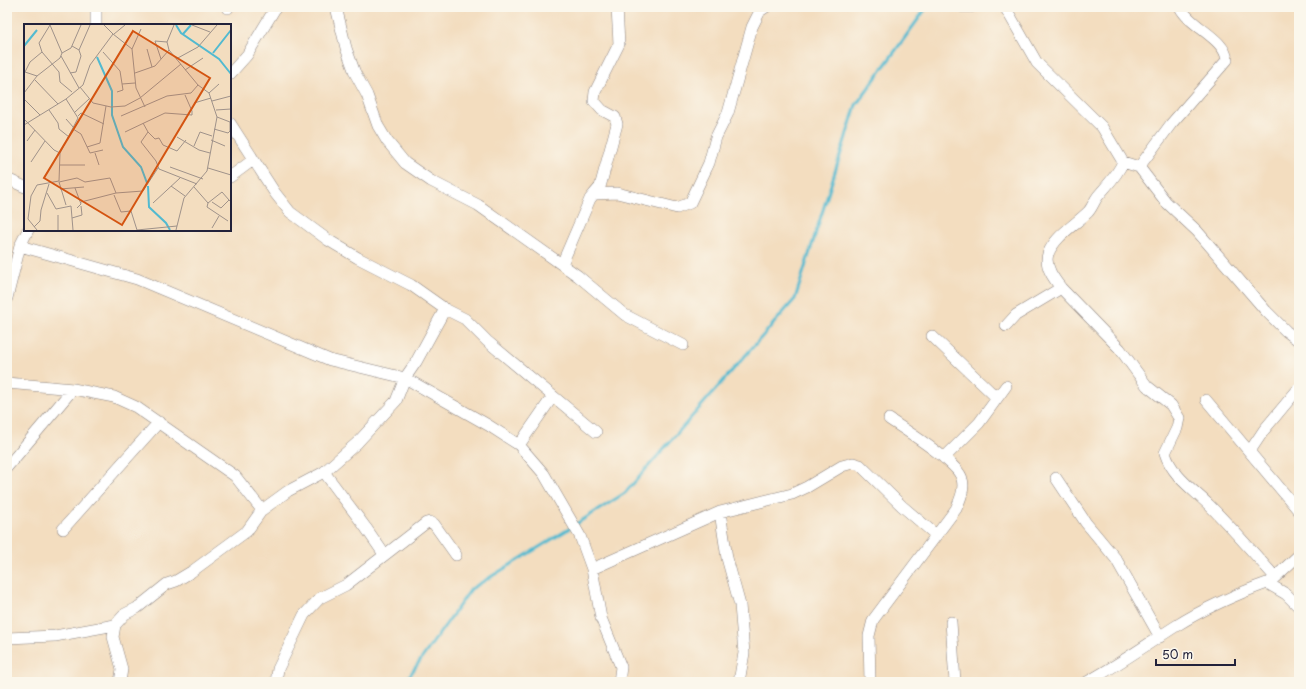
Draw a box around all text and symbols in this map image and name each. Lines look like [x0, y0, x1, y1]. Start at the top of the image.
inset map [24, 24, 231, 231]
scale bar [1156, 641, 1235, 667]
text: 50 m [1162, 645, 1193, 663]

